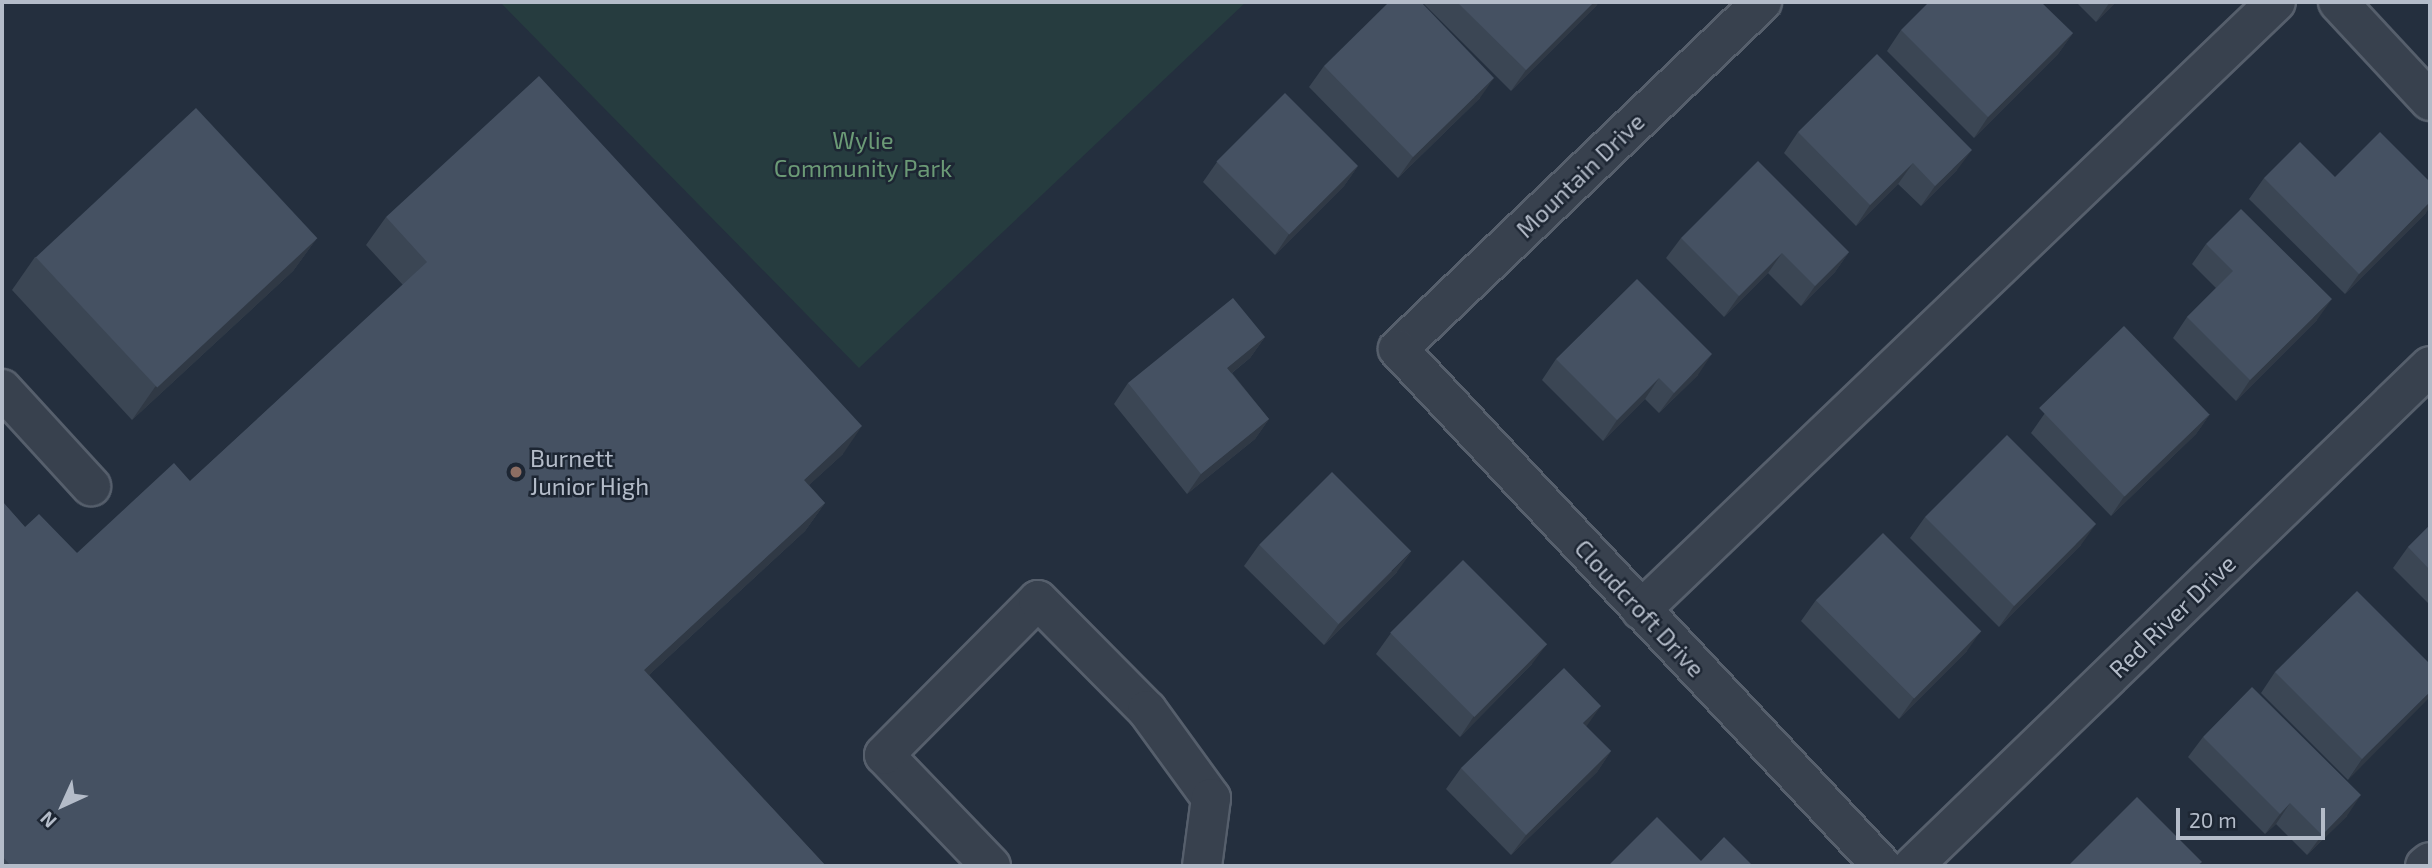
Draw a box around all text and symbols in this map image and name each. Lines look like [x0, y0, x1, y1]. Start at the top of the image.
street label: Mountain Drive [1510, 107, 1650, 243]
park label: Wylie Community Park [773, 126, 953, 182]
place label: Burnett Junior High [530, 444, 650, 500]
marker: Burnett Junior High [508, 464, 524, 480]
street label: Cloudcroft Drive [1569, 533, 1711, 683]
street label: Red River Drive [2103, 548, 2241, 684]
north arrow [28, 770, 98, 840]
scale bar [2180, 794, 2329, 838]
text: N [35, 807, 61, 833]
text: 20 m [2189, 807, 2237, 832]

